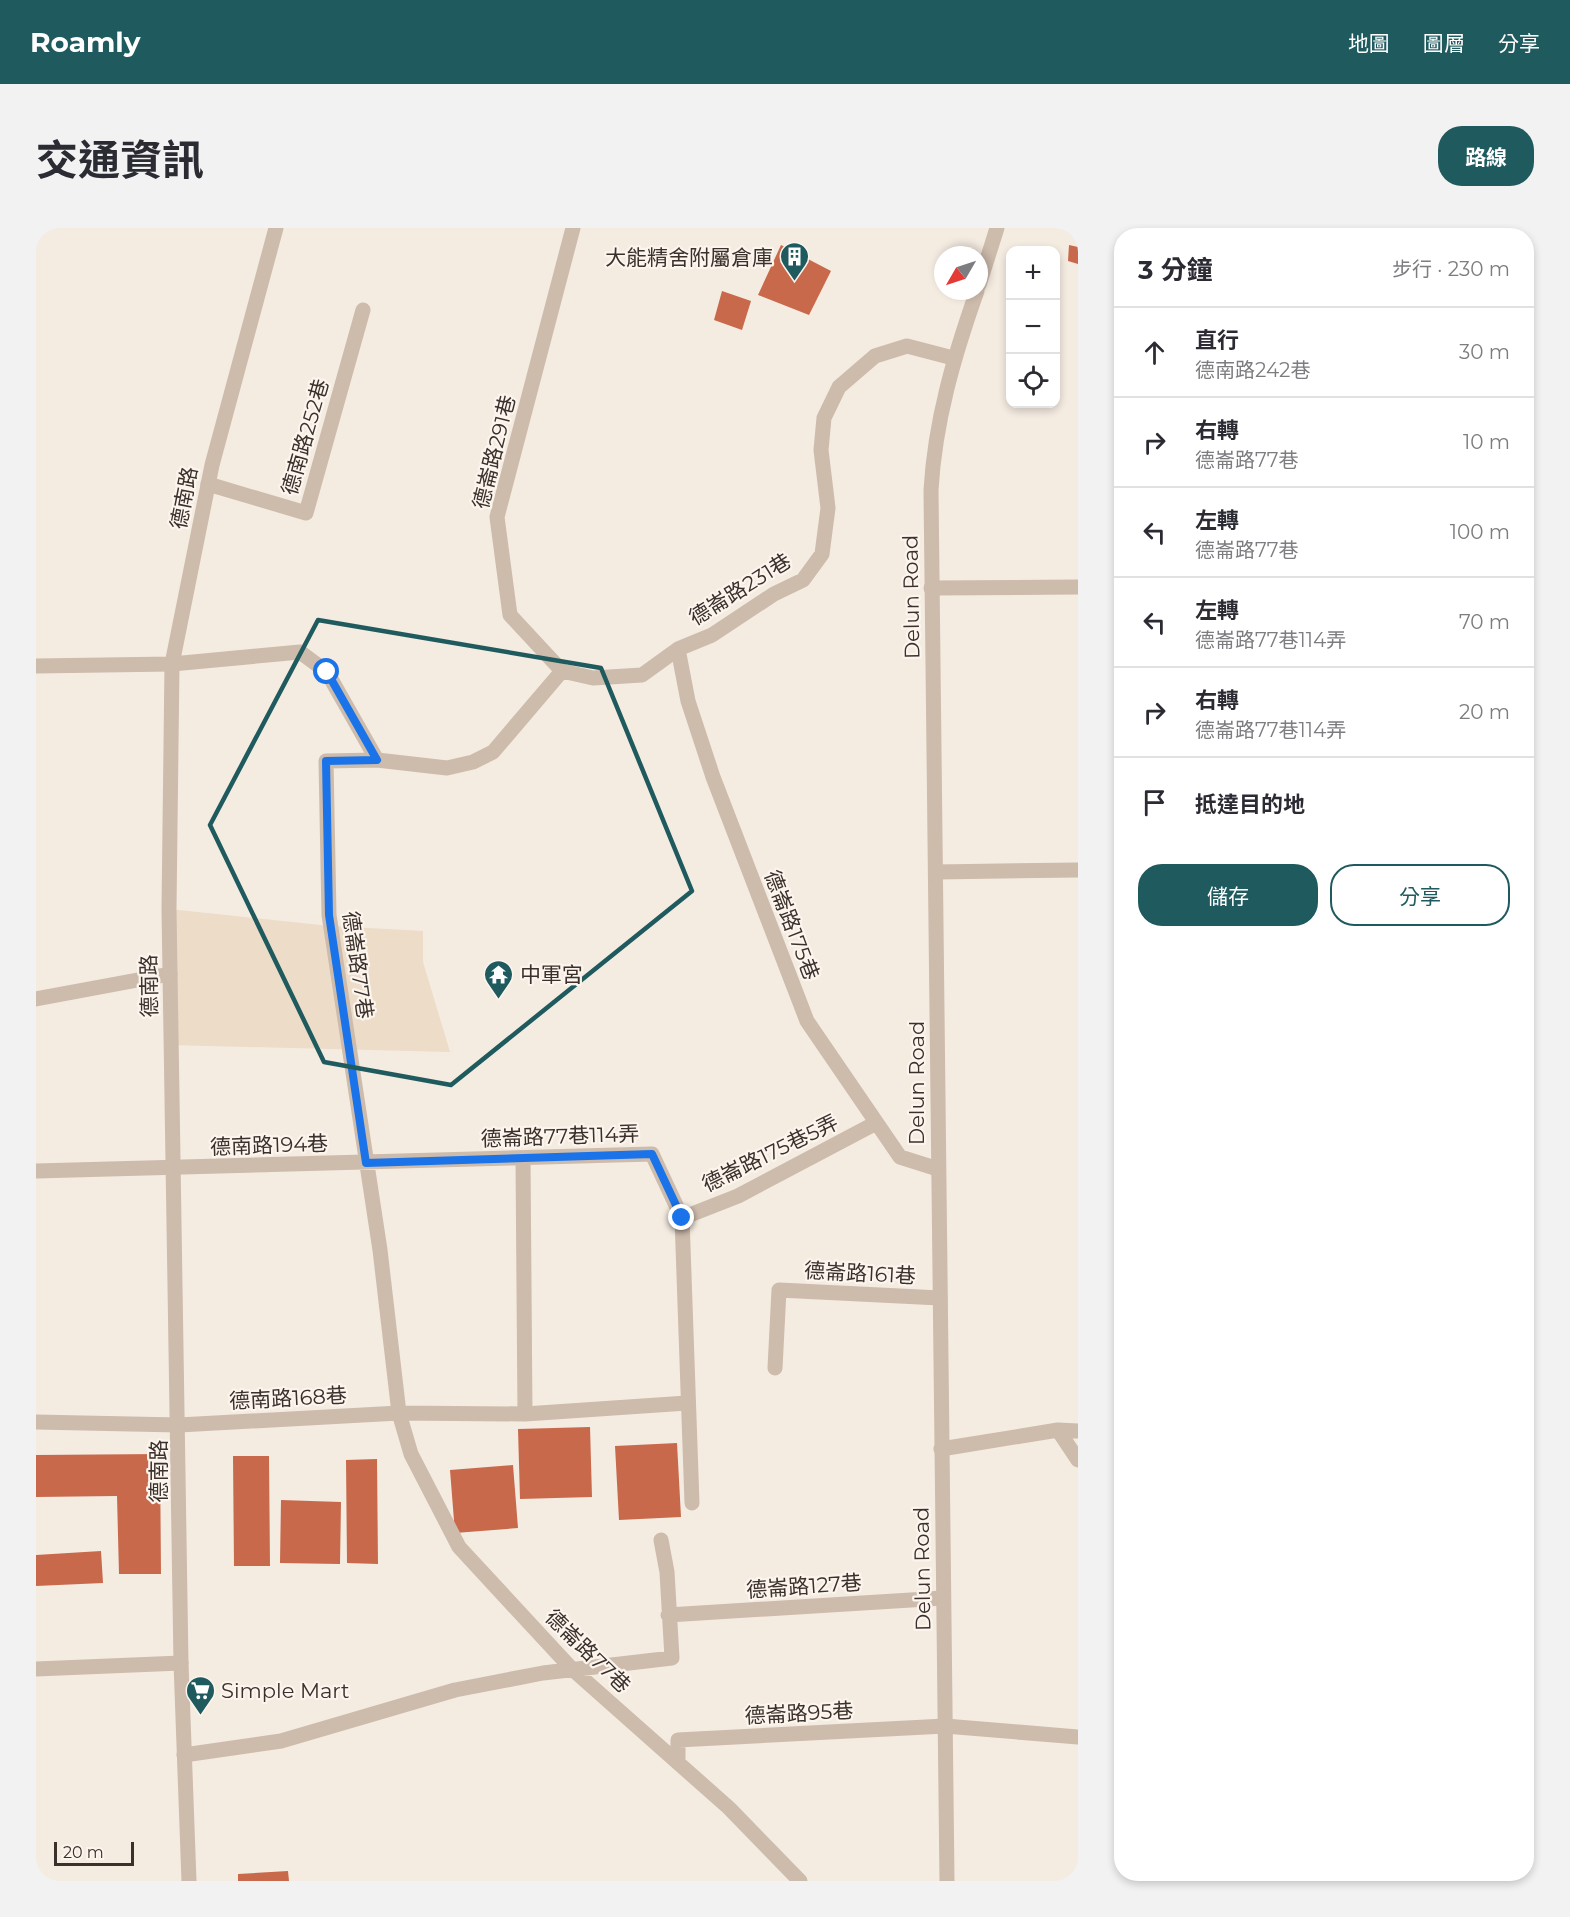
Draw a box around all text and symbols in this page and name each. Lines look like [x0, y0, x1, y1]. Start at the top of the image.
text: Roamly [30, 25, 140, 59]
text: 地圖 [1348, 31, 1390, 56]
text: 圖層 [1423, 31, 1465, 56]
text: 分享 [1498, 31, 1540, 56]
button: 路線 [1438, 126, 1534, 186]
text: 交通資訊 [36, 134, 204, 186]
building icon: 大能精舍附屬倉庫 [778, 241, 810, 283]
place label: 大能精舍附屬倉庫 [605, 245, 773, 270]
north arrow [934, 246, 988, 300]
map controls [1006, 246, 1060, 408]
button: + [1006, 246, 1060, 300]
text: 3 分鐘 [1138, 254, 1213, 286]
text: 步行 · 230 m [1392, 257, 1510, 281]
button: − [1006, 300, 1060, 354]
text: 直行 [1195, 327, 1239, 354]
icon: ahead [1138, 336, 1171, 369]
text: 30 m [1459, 340, 1510, 364]
button: locate [1006, 354, 1060, 408]
text: 德南路242巷 [1195, 358, 1310, 382]
street label: 德南路252巷 [276, 376, 334, 498]
street label: 德崙路291巷 [468, 393, 520, 511]
text: 右轉 [1195, 417, 1239, 444]
icon: right [1138, 426, 1171, 459]
text: 10 m [1463, 430, 1510, 454]
text: 德崙路77巷 [1195, 448, 1299, 472]
street label: 德南路 [166, 465, 202, 531]
text: 左轉 [1195, 507, 1239, 534]
icon: left [1138, 516, 1171, 549]
text: 100 m [1450, 520, 1510, 544]
street label: Delun Road [897, 535, 925, 659]
text: 德崙路77巷 [1195, 538, 1299, 562]
street label: 德崙路231巷 [684, 548, 796, 630]
text: 左轉 [1195, 597, 1239, 624]
icon: left [1138, 606, 1171, 639]
text: 70 m [1459, 610, 1510, 634]
text: 德崙路77巷114弄 [1195, 628, 1346, 652]
route start [313, 658, 339, 684]
text: 右轉 [1195, 687, 1239, 714]
icon: right [1138, 696, 1171, 729]
text: 20 m [1459, 700, 1510, 724]
text: 德崙路77巷114弄 [1195, 718, 1346, 742]
icon: arrive [1138, 786, 1171, 819]
text: 抵達目的地 [1195, 791, 1305, 818]
button: 儲存 [1138, 864, 1318, 926]
button: 分享 [1330, 864, 1510, 926]
street label: 德崙路175巷 [760, 867, 824, 983]
street label: 德崙路77巷 [338, 909, 378, 1021]
street label: 德南路 [136, 954, 162, 1018]
temple icon: 中軍宮 [483, 958, 515, 1000]
place label: 中軍宮 [520, 962, 583, 987]
street label: Delun Road [904, 1021, 929, 1145]
street label: 德崙路175巷5弄 [698, 1109, 842, 1197]
street label: 德崙路77巷114弄 [480, 1121, 640, 1151]
street label: 德南路194巷 [209, 1130, 329, 1160]
route end [668, 1204, 694, 1230]
street label: 德崙路161巷 [803, 1258, 917, 1288]
street label: 德南路168巷 [229, 1382, 347, 1414]
street label: 德南路 [146, 1440, 171, 1503]
street label: Delun Road [908, 1507, 936, 1631]
street label: 德崙路127巷 [745, 1569, 863, 1603]
street label: 德崙路77巷 [540, 1604, 636, 1698]
supermarket icon: Simple Mart [184, 1674, 216, 1716]
place label: Simple Mart [221, 1678, 350, 1703]
street label: 德崙路95巷 [744, 1698, 854, 1728]
scale bar [54, 1839, 134, 1866]
text: 20 m [63, 1843, 104, 1862]

